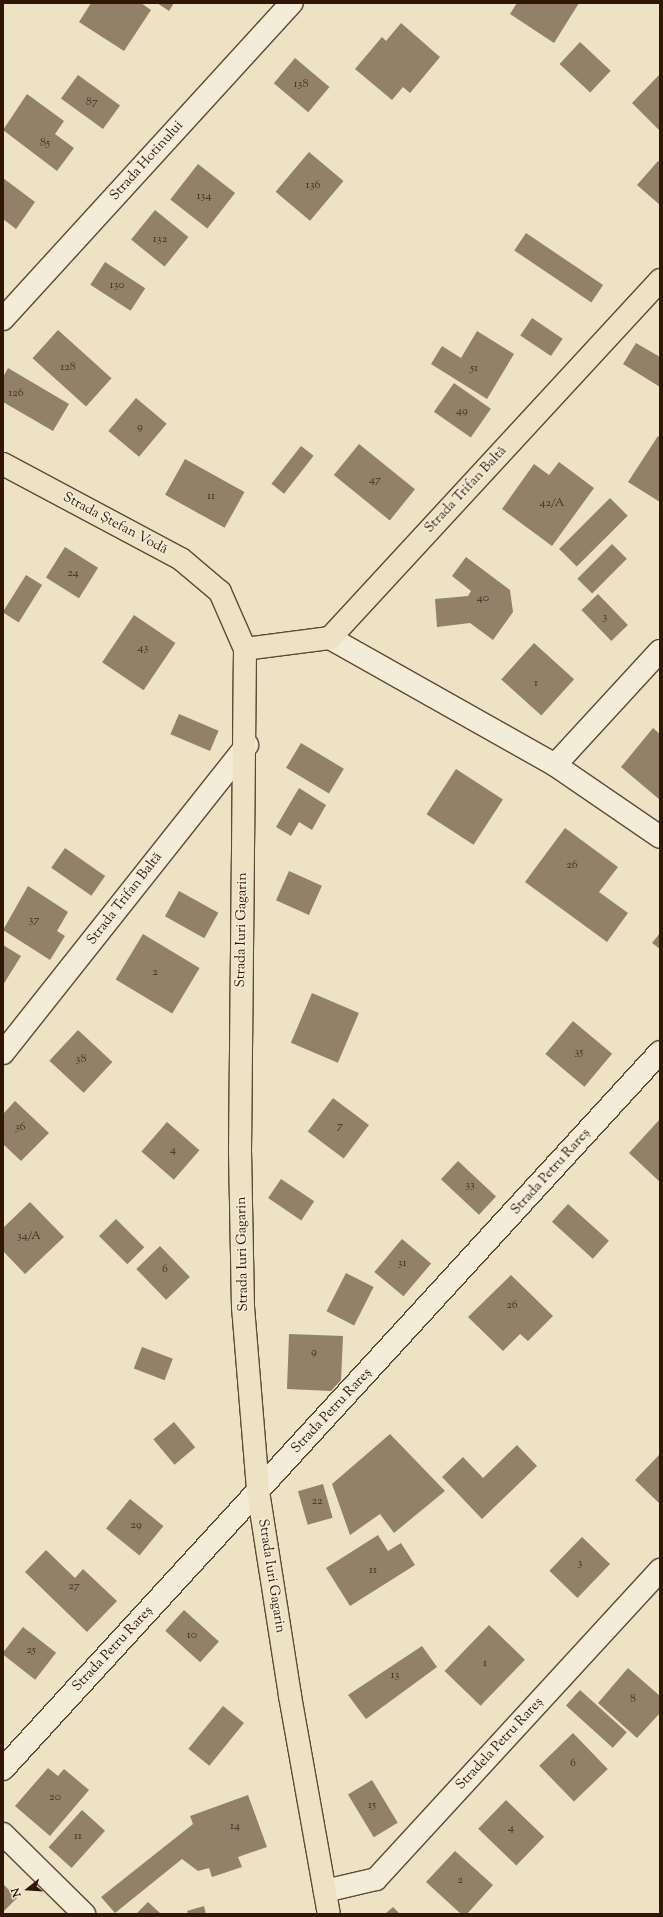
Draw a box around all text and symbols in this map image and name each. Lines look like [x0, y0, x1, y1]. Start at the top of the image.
house number: 138 [294, 78, 308, 92]
house number: 87 [86, 96, 98, 110]
street label: Strada Hotinului [107, 118, 187, 204]
house number: 85 [40, 137, 50, 151]
house number: 136 [306, 179, 320, 193]
house number: 134 [197, 190, 211, 204]
house number: 132 [153, 233, 167, 247]
house number: 130 [109, 279, 125, 293]
house number: 128 [60, 361, 76, 375]
house number: 51 [470, 362, 478, 376]
house number: 126 [8, 387, 24, 401]
house number: 49 [456, 405, 468, 419]
house number: 9 [137, 421, 143, 435]
street label: Strada Trifan Baltă [421, 443, 511, 537]
house number: 47 [369, 474, 381, 488]
street label: Strada Ștefan Vodă [60, 489, 170, 559]
house number: 11 [207, 490, 215, 504]
house number: 42/A [540, 497, 564, 511]
house number: 24 [67, 567, 79, 581]
house number: 40 [477, 592, 489, 606]
house number: 3 [603, 611, 607, 625]
house number: 43 [138, 642, 148, 656]
house number: 1 [534, 677, 538, 691]
street label: Strada Trifan Baltă [84, 849, 166, 949]
house number: 26 [566, 859, 578, 873]
street label: Strada Iuri Gagarin [233, 872, 251, 988]
house number: 37 [29, 914, 39, 928]
house number: 2 [152, 966, 158, 980]
house number: 35 [575, 1046, 583, 1060]
house number: 38 [76, 1053, 86, 1067]
house number: 7 [337, 1120, 343, 1134]
house number: 36 [15, 1121, 25, 1135]
street label: Strada Petru Rareș [508, 1125, 594, 1219]
house number: 4 [170, 1144, 176, 1158]
house number: 33 [465, 1179, 475, 1193]
street label: Strada Iuri Gagarin [234, 1196, 252, 1312]
house number: 34/A [17, 1230, 41, 1244]
house number: 31 [398, 1257, 406, 1271]
house number: 6 [162, 1263, 168, 1277]
house number: 26 [506, 1299, 518, 1313]
house number: 9 [311, 1346, 317, 1360]
street label: Strada Petru Rareș [288, 1365, 376, 1457]
house number: 22 [311, 1495, 323, 1509]
street label: Strada Iuri Gagarin [254, 1518, 288, 1634]
house number: 29 [130, 1519, 142, 1533]
house number: 3 [578, 1557, 582, 1571]
house number: 11 [369, 1564, 377, 1578]
house number: 27 [68, 1580, 80, 1594]
street label: Strada Petru Rareș [69, 1603, 157, 1695]
house number: 10 [187, 1629, 197, 1643]
house number: 25 [26, 1644, 36, 1658]
house number: 1 [483, 1657, 487, 1671]
house number: 13 [391, 1669, 399, 1683]
house number: 8 [630, 1693, 636, 1707]
street label: Stradela Petru Rareș [453, 1694, 547, 1794]
house number: 6 [570, 1757, 576, 1771]
house number: 20 [49, 1791, 61, 1805]
house number: 15 [368, 1799, 376, 1813]
house number: 14 [230, 1820, 240, 1834]
house number: 4 [508, 1822, 514, 1836]
house number: 11 [74, 1830, 82, 1844]
north arrow [8, 1869, 48, 1909]
house number: 2 [457, 1874, 463, 1888]
text: N [8, 1886, 25, 1899]

